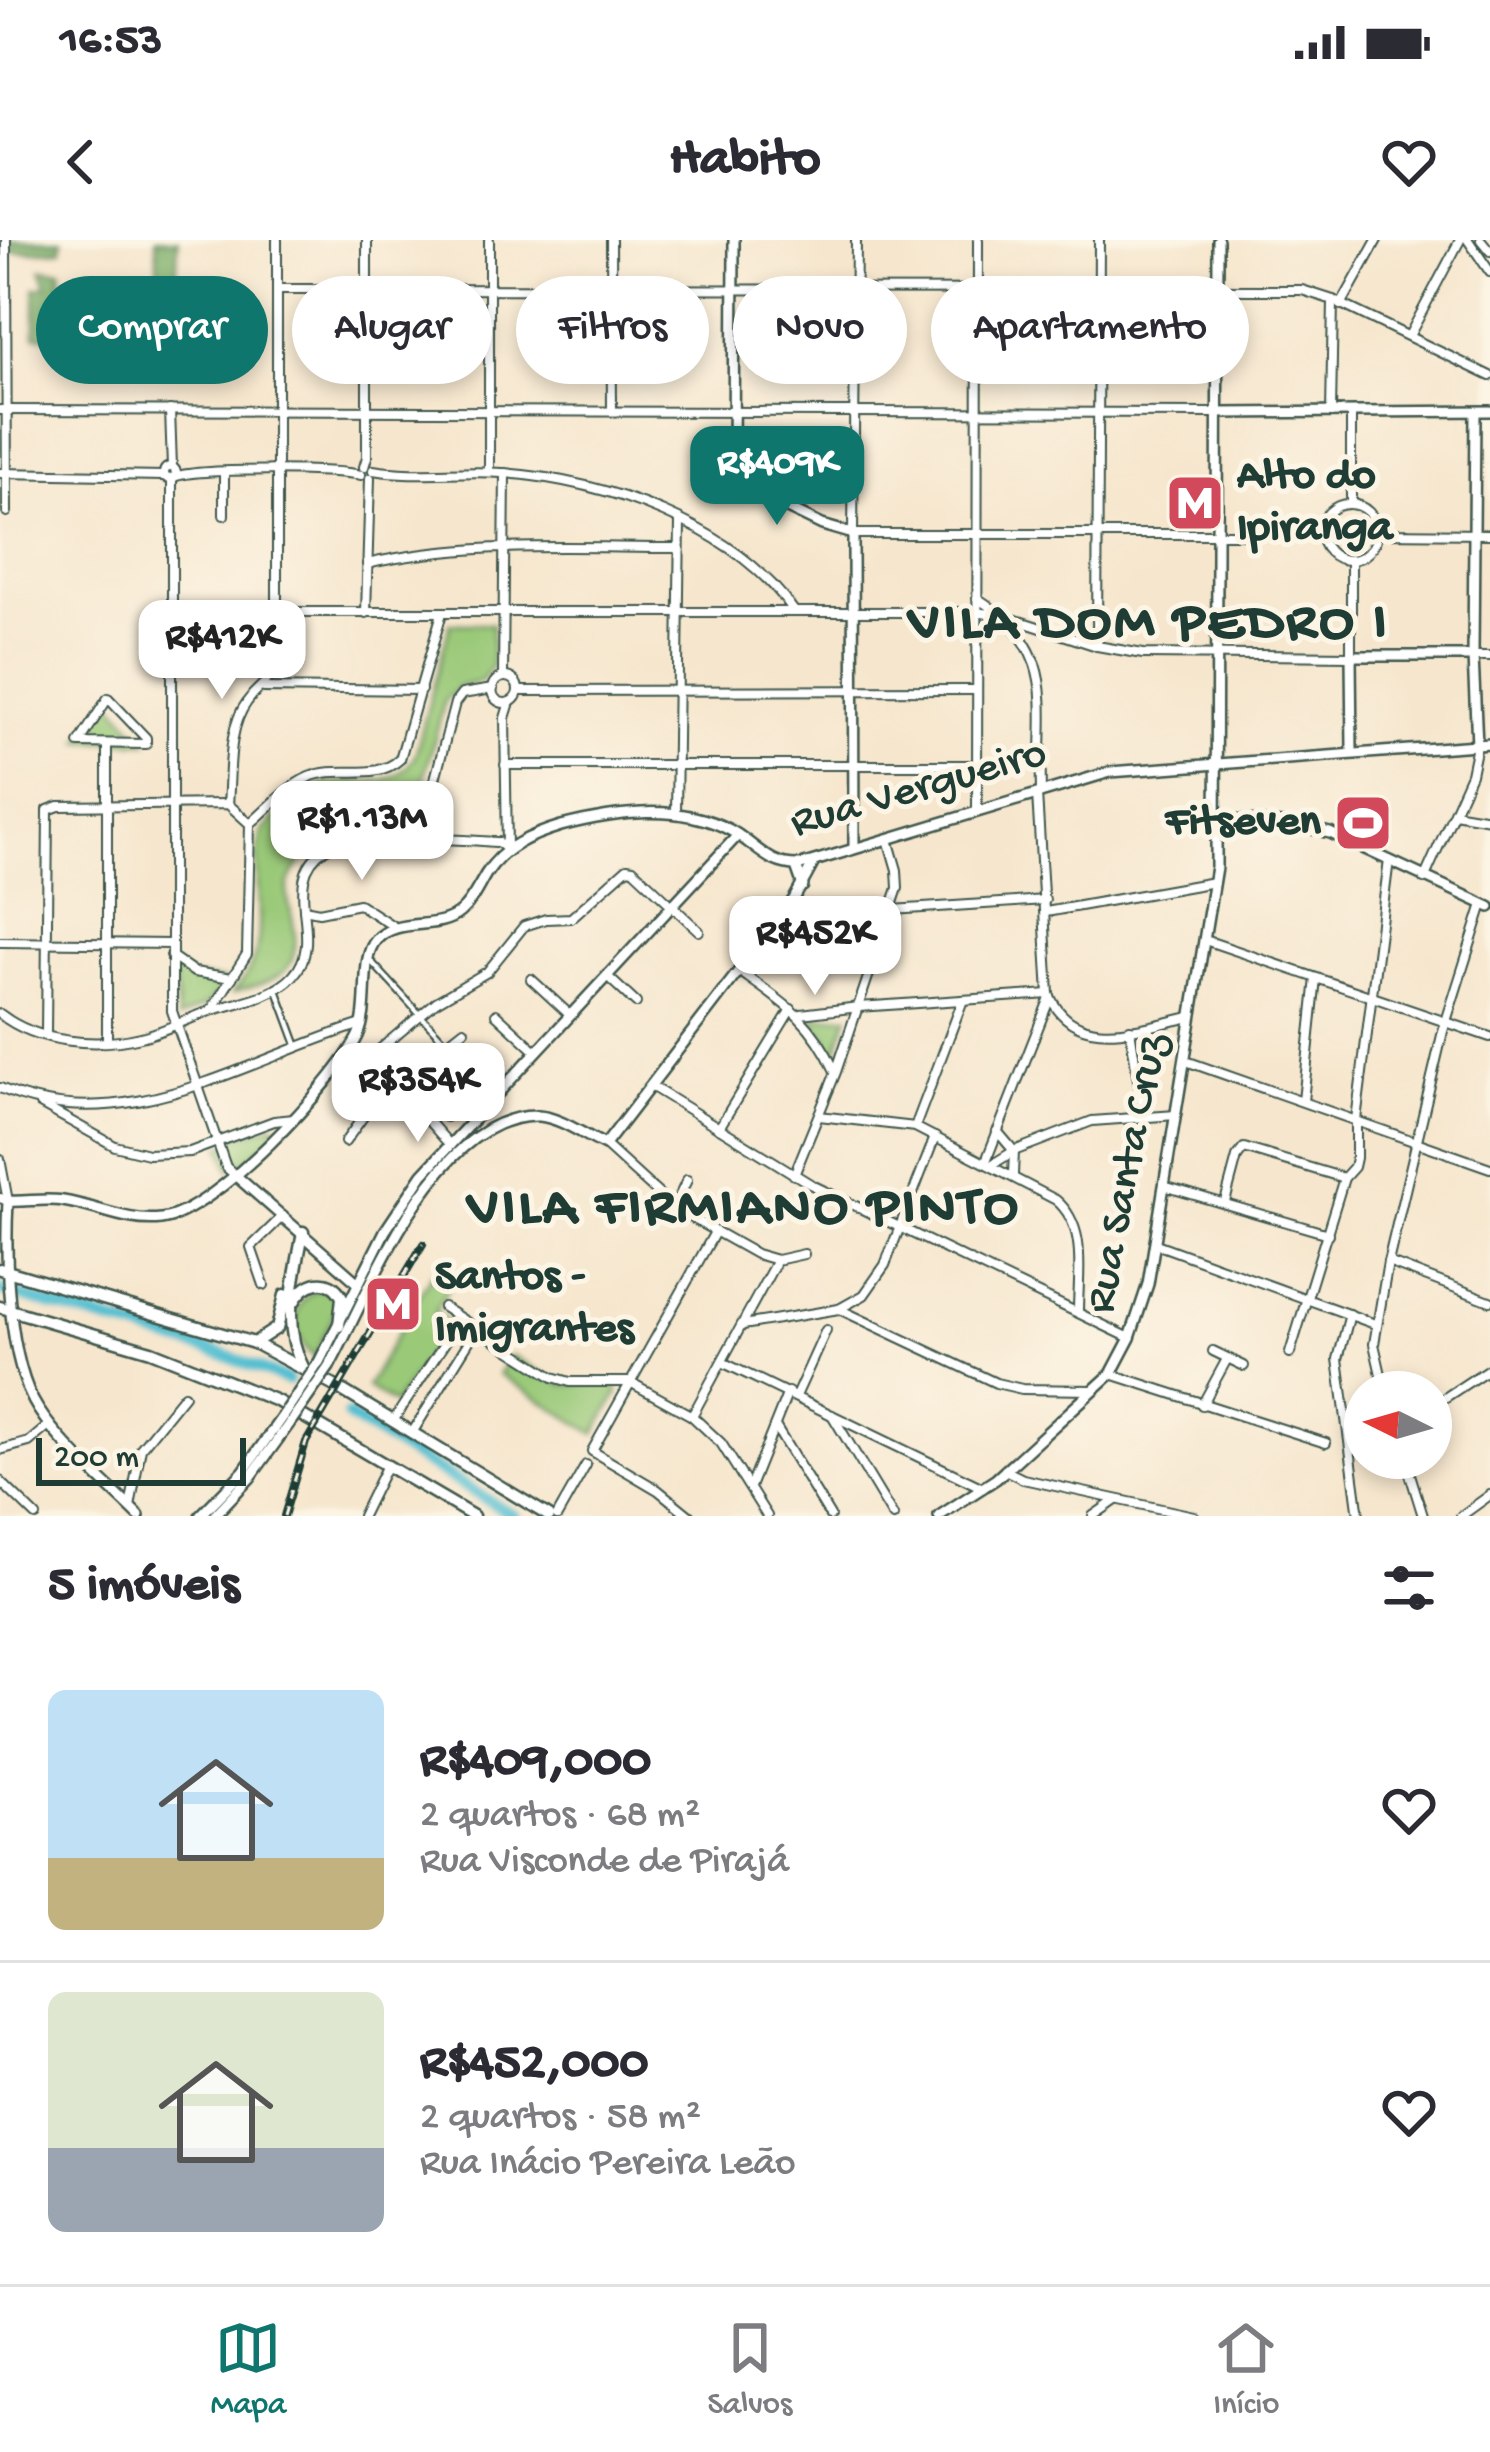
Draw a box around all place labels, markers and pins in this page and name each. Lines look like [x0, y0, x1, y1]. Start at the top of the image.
pin: R$409K [679, 426, 875, 528]
place label: Alto do Ipiranga [1236, 451, 1395, 556]
metro station icon: Alto do Ipiranga [1164, 472, 1226, 534]
pin: R$412K [124, 600, 320, 702]
pin: R$1.13M [251, 781, 473, 883]
sports icon: Fitseven [1332, 792, 1394, 854]
place label: Fitseven [1164, 797, 1322, 850]
pin: R$452K [717, 896, 913, 998]
pin: R$354K [320, 1043, 516, 1145]
place label: Santos - Imigrantes [435, 1252, 636, 1357]
metro station icon: Santos - Imigrantes [362, 1273, 424, 1335]

